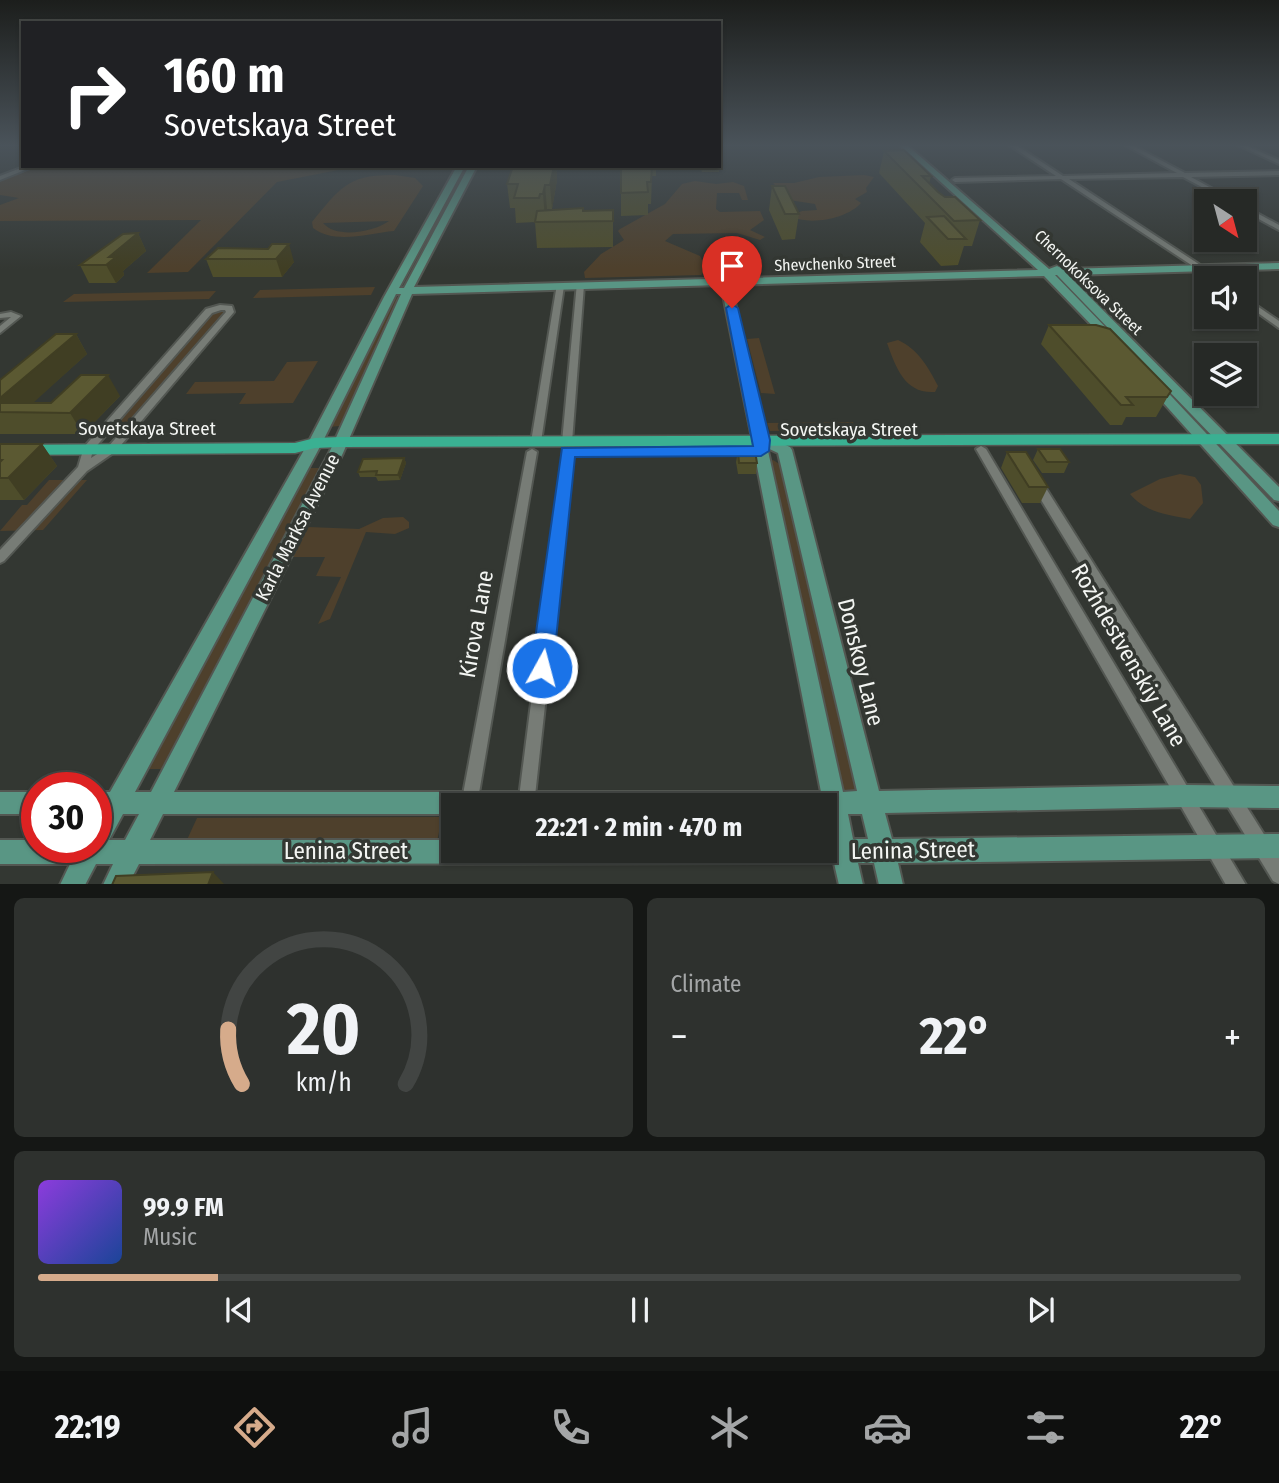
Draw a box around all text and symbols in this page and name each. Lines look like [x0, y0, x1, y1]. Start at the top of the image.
text: 160 m [164, 46, 285, 105]
icon: right [49, 49, 140, 140]
text: Sovetskaya Street [164, 106, 396, 144]
north arrow [1194, 189, 1256, 252]
map controls [1194, 189, 1257, 406]
street label: Chernokoksova Street [1031, 226, 1147, 339]
pin [702, 236, 762, 308]
icon: arrive [713, 247, 751, 285]
street label: Shevchenko Street [774, 252, 897, 275]
button: sound [1194, 266, 1257, 329]
button: layers [1194, 343, 1257, 406]
street label: Sovetskaya Street [78, 417, 217, 440]
street label: Sovetskaya Street [780, 418, 919, 441]
street label: Karla Marksa Avenue [251, 450, 344, 604]
street label: Rozhdestvenskiy Lane [1065, 558, 1193, 752]
street label: Kirova Lane [453, 568, 499, 680]
street label: Donskoy Lane [832, 595, 890, 729]
position arrow [505, 631, 579, 705]
speed limit sign: 30 [21, 772, 112, 863]
text: 22:21 · 2 min · 470 m [536, 812, 742, 843]
street label: Lenina Street [851, 835, 976, 865]
street label: Lenina Street [284, 837, 409, 865]
text: Climate [671, 970, 741, 998]
text: 20 [286, 986, 360, 1073]
text: 22° [919, 1005, 992, 1068]
text: − [671, 1014, 688, 1060]
text: + [1224, 1014, 1241, 1060]
text: km/h [295, 1067, 351, 1097]
text: 99.9 FM [143, 1192, 224, 1223]
text: Music [143, 1223, 197, 1251]
icon: previous [220, 1291, 258, 1329]
icon: pause [621, 1291, 659, 1329]
icon: next [1022, 1291, 1060, 1329]
icon: directions [230, 1403, 279, 1452]
icon: music [388, 1403, 437, 1452]
icon: phone [546, 1403, 595, 1452]
icon: climate [705, 1403, 754, 1452]
icon: car [863, 1403, 912, 1452]
icon: filters [1021, 1403, 1070, 1452]
text: 22:19 [55, 1408, 121, 1446]
text: 22° [1180, 1408, 1224, 1446]

